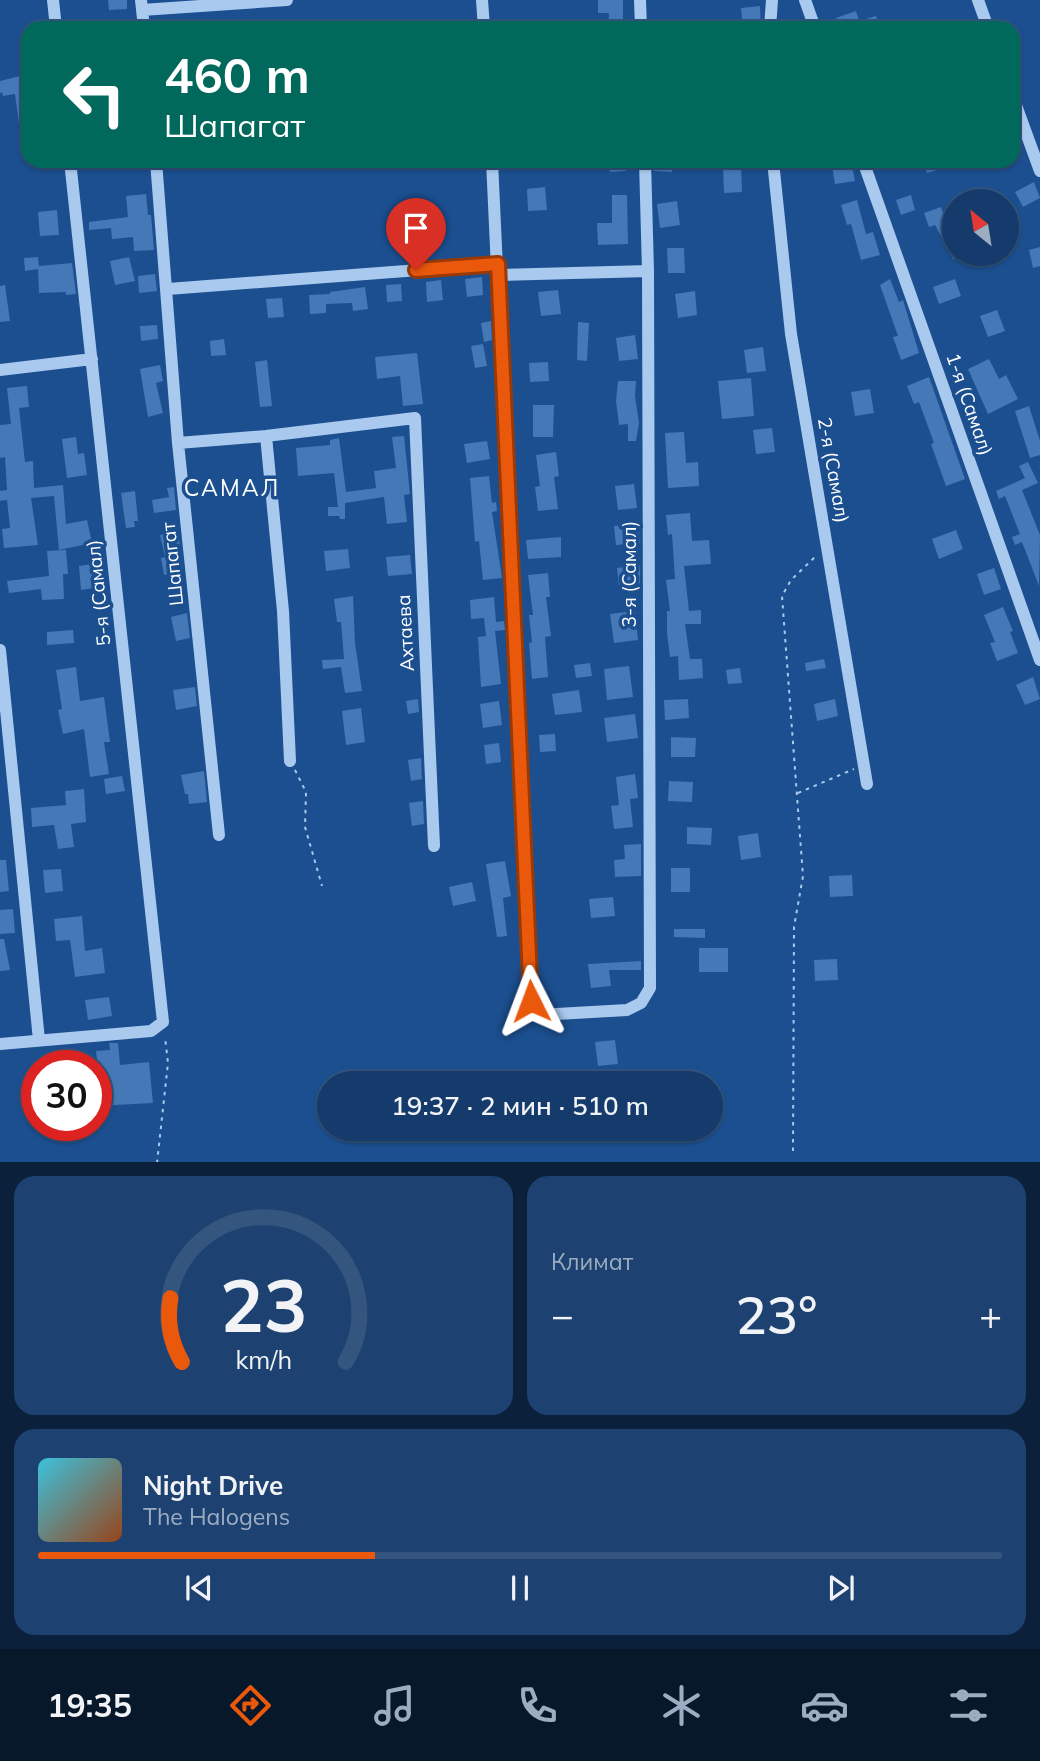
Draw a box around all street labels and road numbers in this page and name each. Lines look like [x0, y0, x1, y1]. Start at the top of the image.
street label: 1-я (Самал) [941, 350, 999, 458]
street label: 2-я (Самал) [813, 415, 855, 525]
street label: Шапагат [156, 521, 188, 607]
street label: 3-я (Самал) [617, 521, 641, 627]
street label: 5-я (Самал) [80, 539, 116, 647]
street label: Ахтаева [391, 594, 419, 672]

